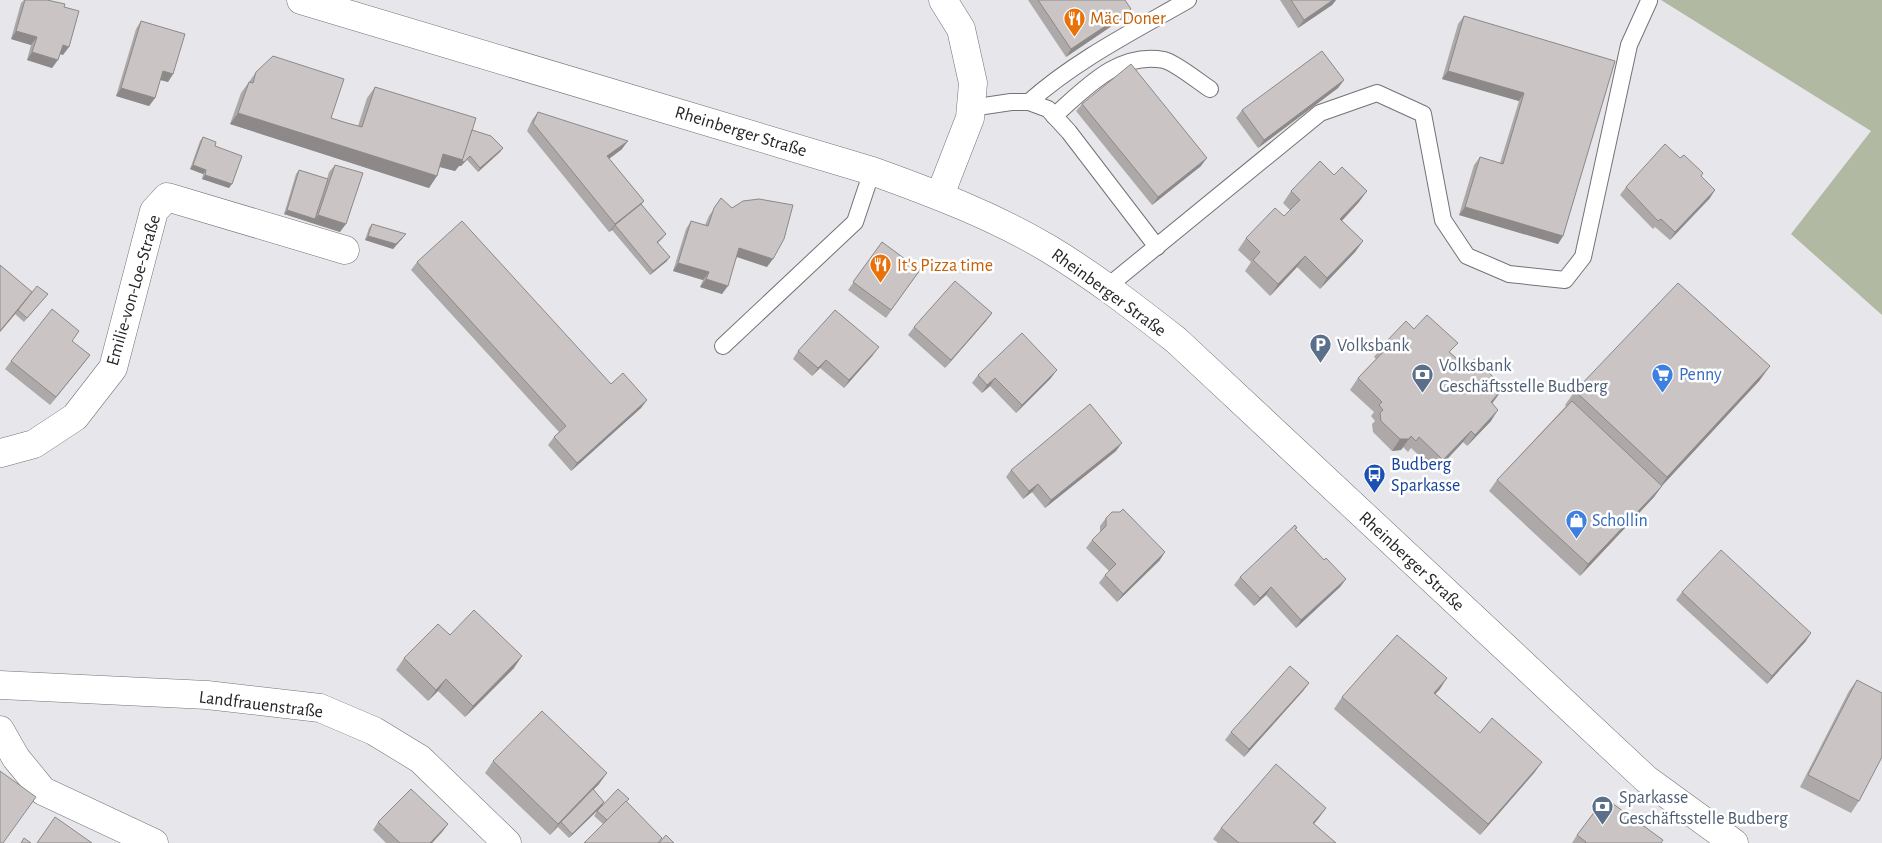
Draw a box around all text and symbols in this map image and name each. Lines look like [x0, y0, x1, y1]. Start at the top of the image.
restaurant icon: Mäc Doner [1062, 6, 1086, 37]
place label: Mäc Doner [1090, 10, 1166, 28]
street label: Rheinberger Straße [673, 103, 809, 161]
street label: Emilie-von-Loe-Straße [104, 213, 164, 368]
street label: Rheinberger Straße [1048, 245, 1169, 340]
restaurant icon: It's Pizza time [869, 253, 893, 284]
place label: It's Pizza time [897, 257, 993, 275]
parking icon: Volksbank [1309, 333, 1333, 364]
place label: Volksbank [1337, 337, 1410, 355]
place label: Volksbank Geschäftsstelle Budberg [1439, 357, 1608, 396]
supermarket icon: Penny [1651, 362, 1675, 393]
bank icon: Volksbank Geschäftsstelle Budberg [1411, 363, 1435, 394]
place label: Penny [1679, 366, 1722, 384]
place label: Budberg Sparkasse [1391, 456, 1460, 495]
bus stop icon: Budberg Sparkasse [1363, 462, 1387, 493]
shop icon: Schollin [1564, 508, 1588, 539]
street label: Rheinberger Straße [1355, 509, 1467, 615]
place label: Schollin [1592, 512, 1648, 530]
street label: Landfrauenstraße [198, 688, 324, 722]
place label: Sparkasse Geschäftsstelle Budberg [1619, 789, 1788, 828]
bank icon: Sparkasse Geschäftsstelle Budberg [1591, 795, 1615, 826]

